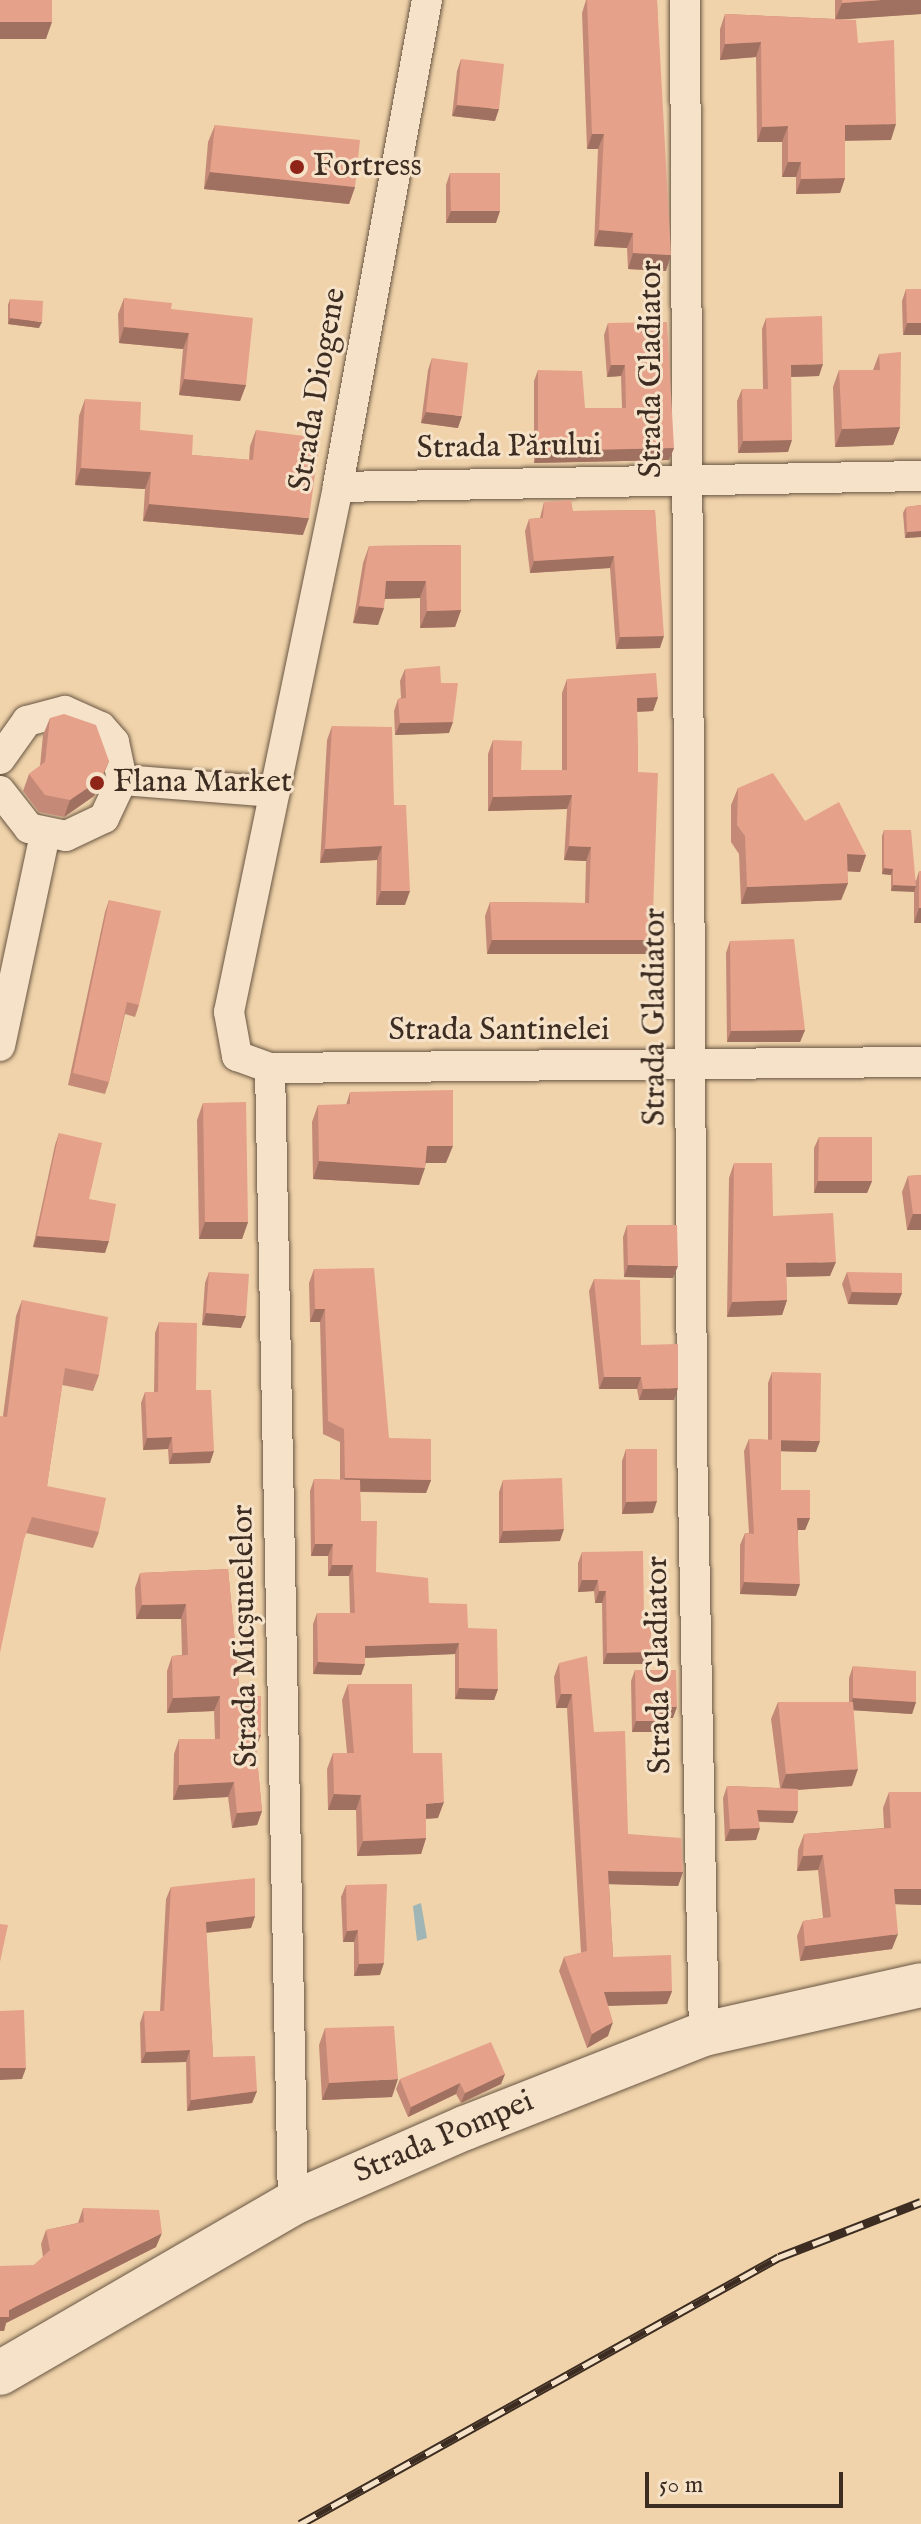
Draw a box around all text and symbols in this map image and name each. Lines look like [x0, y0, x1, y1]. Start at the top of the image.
place label: Fortress [313, 148, 422, 186]
marker: Fortress [288, 158, 306, 176]
street label: Strada Gladiator [633, 260, 671, 478]
street label: Strada Diogene [282, 285, 356, 495]
street label: Strada Părului [416, 427, 602, 469]
place label: Flana Market [113, 764, 292, 802]
marker: Flana Market [88, 774, 106, 792]
street label: Strada Gladiator [637, 908, 675, 1126]
street label: Strada Santinelei [388, 1012, 610, 1050]
street label: Strada Micșunelelor [225, 1504, 267, 1768]
street label: Strada Gladiator [639, 1556, 681, 1774]
street label: Strada Pompei [348, 2083, 540, 2193]
scale bar [649, 2456, 847, 2506]
text: 50 m [659, 2470, 703, 2501]

